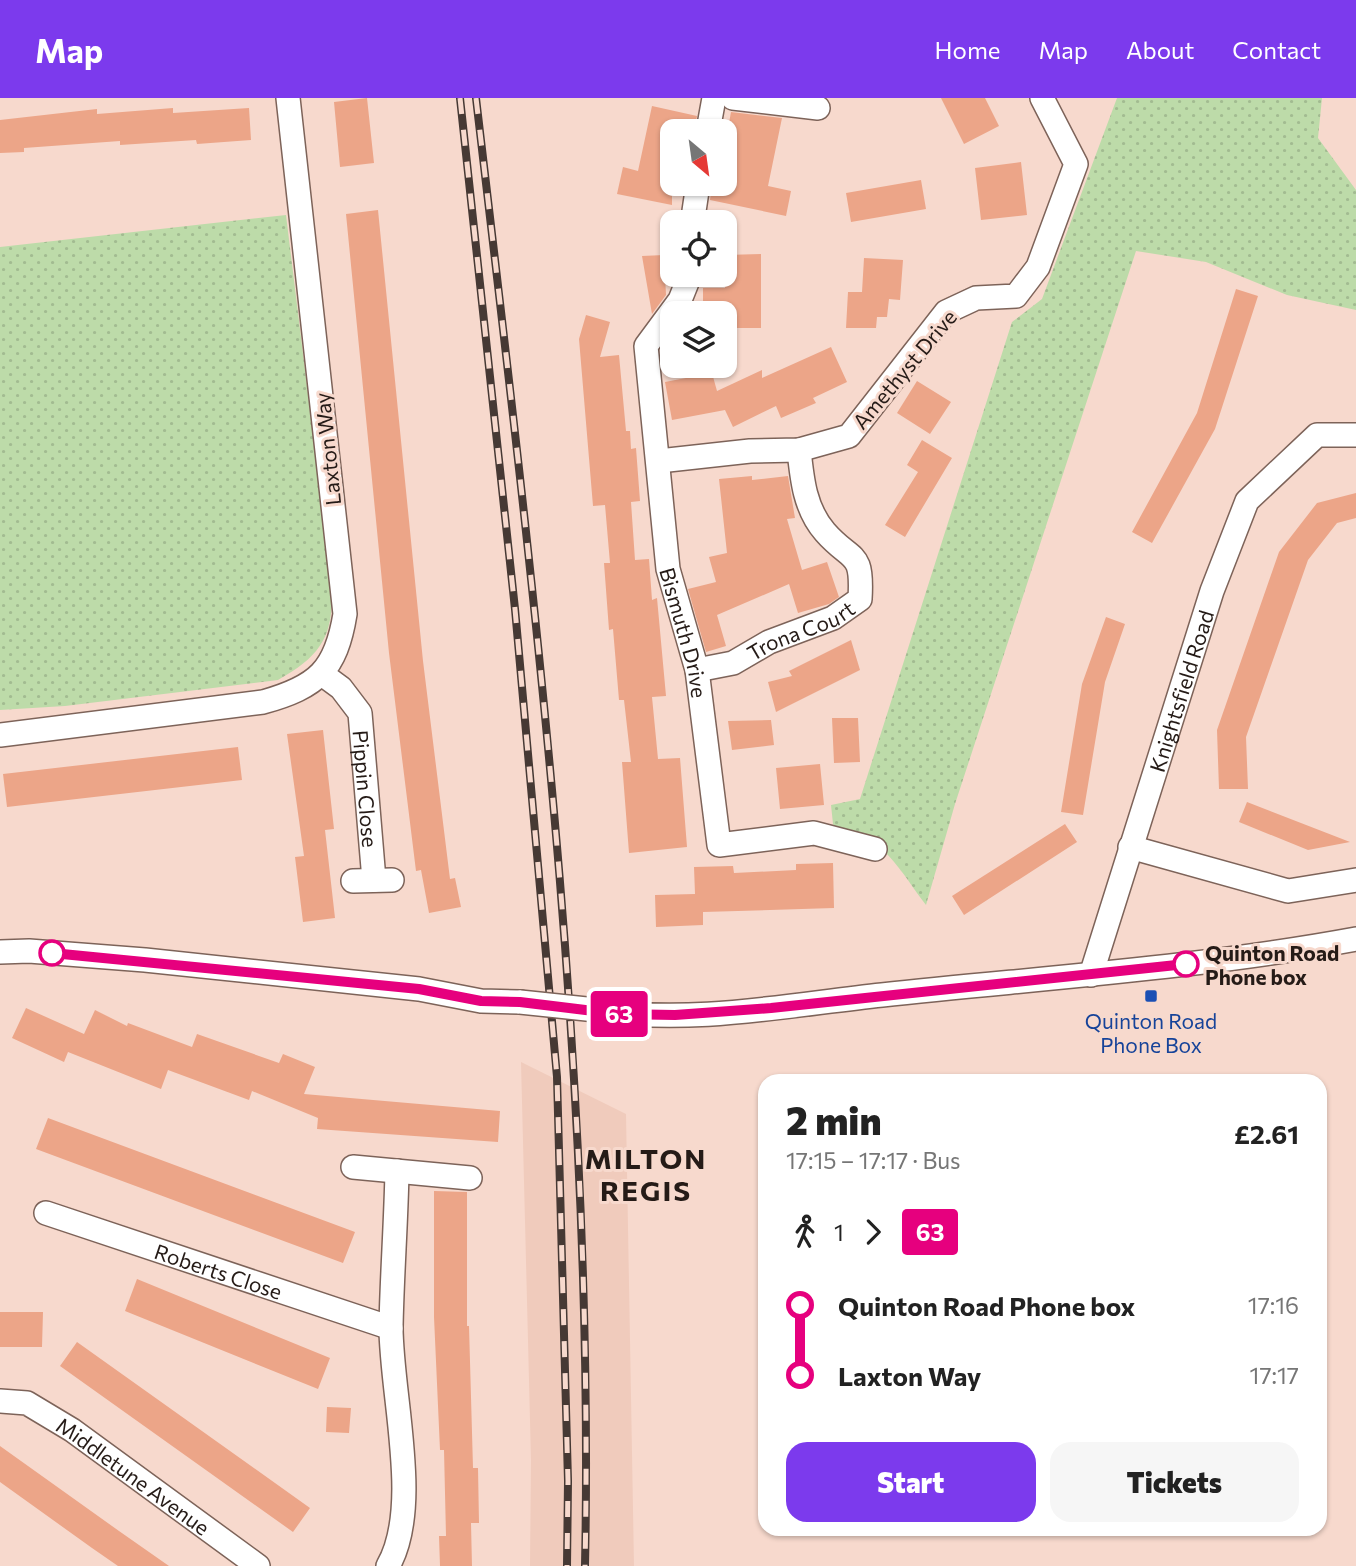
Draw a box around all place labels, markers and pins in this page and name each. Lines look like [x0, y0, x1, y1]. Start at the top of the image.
unlabelled marker [39, 940, 65, 966]
place label: Quinton Road Phone box [1205, 940, 1339, 989]
marker: Quinton Road Phone box [1173, 951, 1199, 977]
marker: Quinton Road Phone Box [1143, 988, 1159, 1004]
place label: Quinton Road Phone Box [1085, 1008, 1217, 1057]

